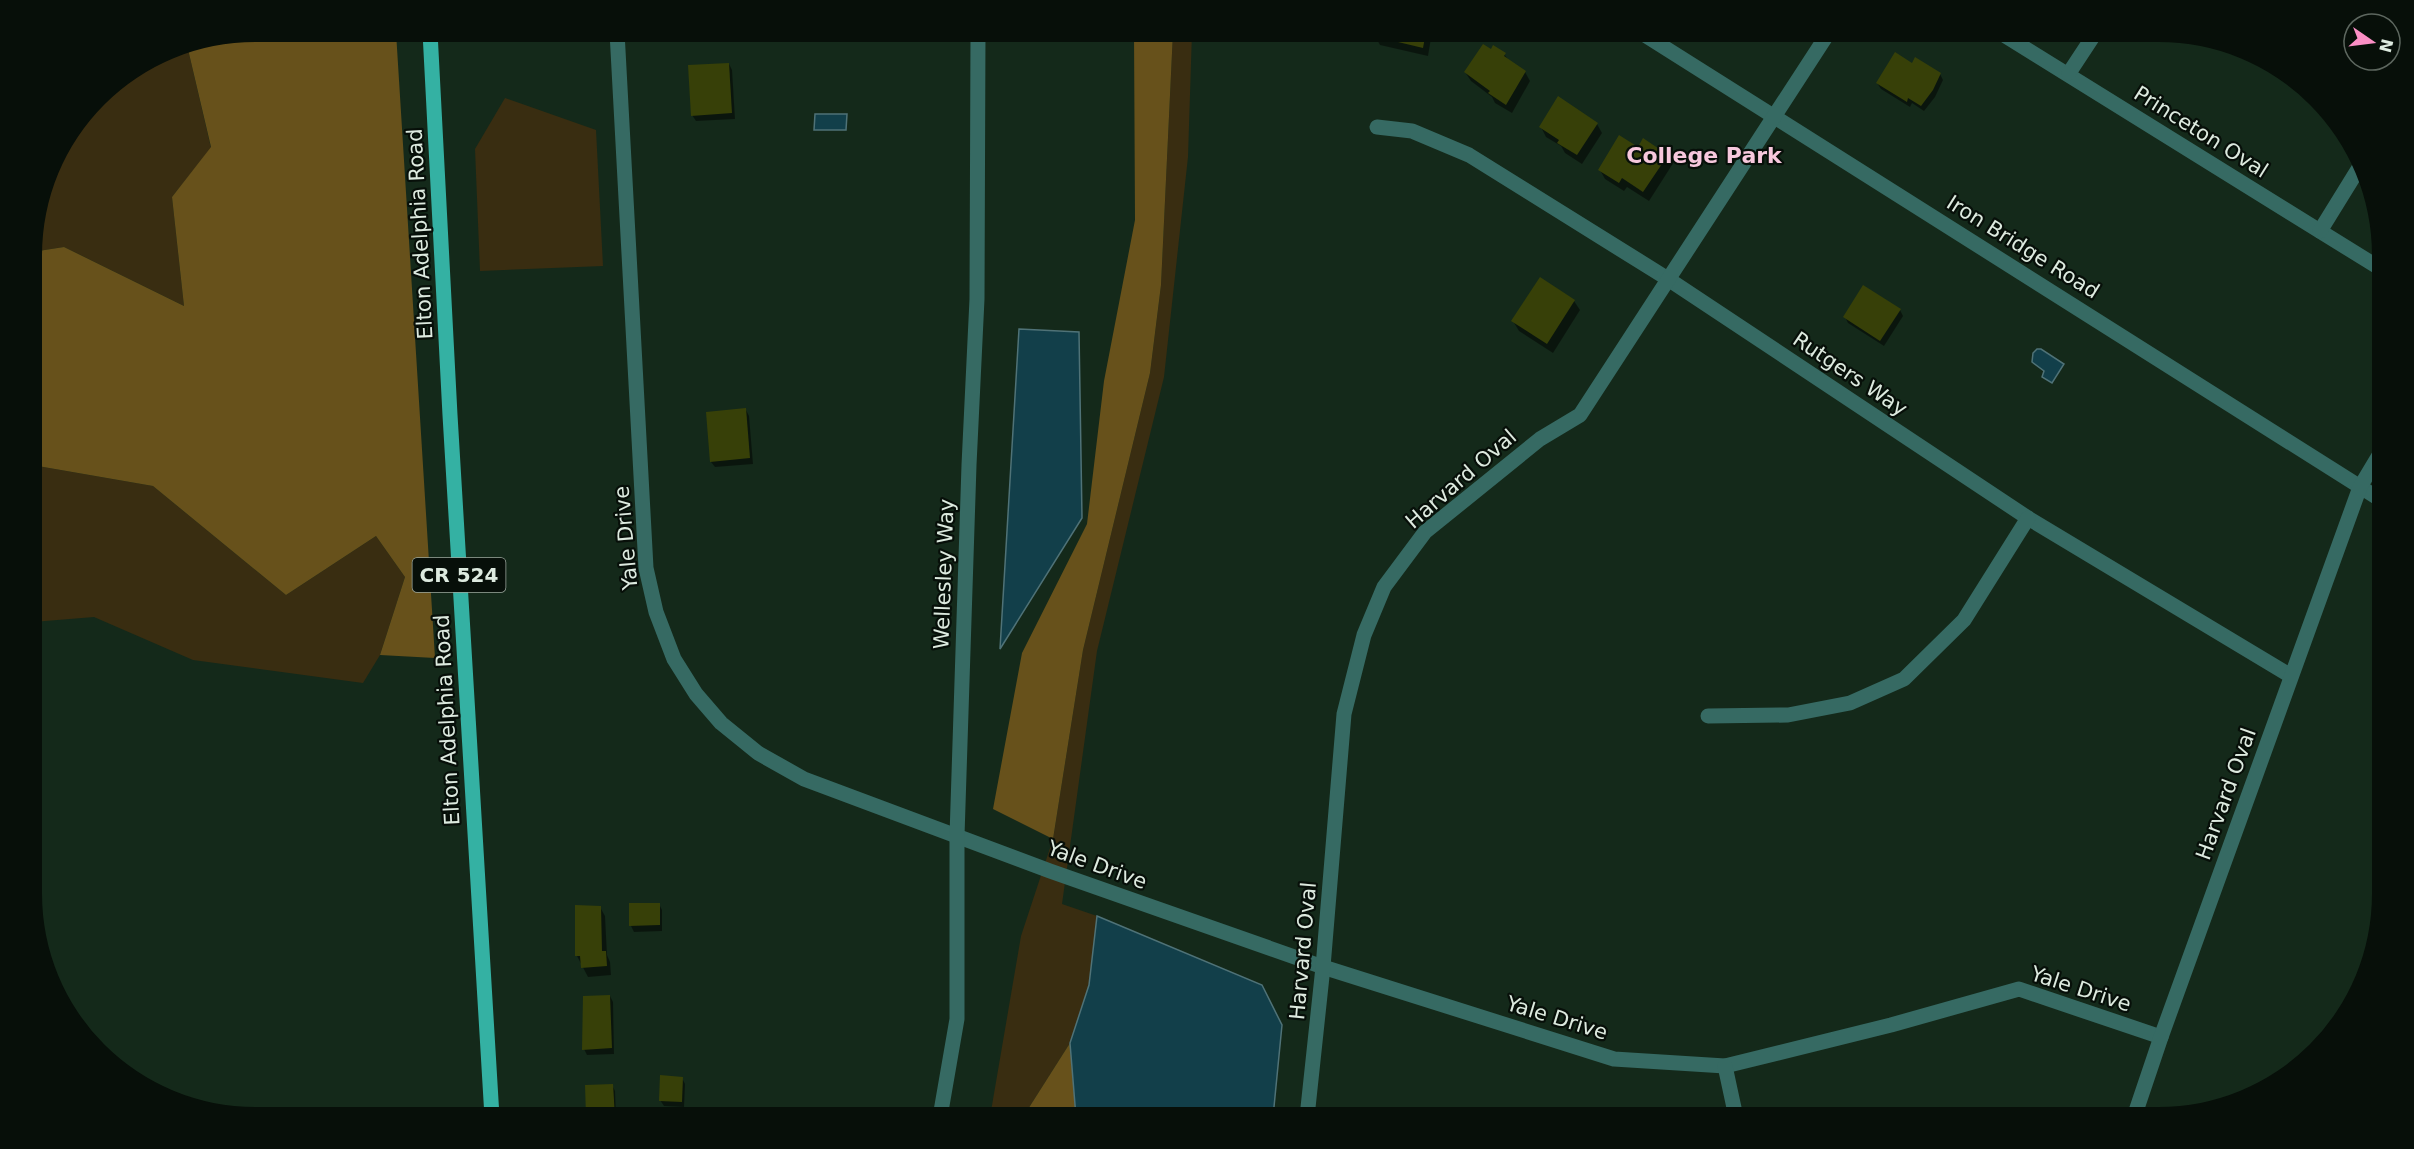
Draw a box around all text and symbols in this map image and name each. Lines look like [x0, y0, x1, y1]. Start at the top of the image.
north arrow [2342, 12, 2402, 72]
text: N [2375, 37, 2397, 54]
street label: Princeton Oval [2130, 81, 2272, 183]
street label: Elton Adelphia Road [402, 128, 438, 340]
district label: College Park [1626, 143, 1783, 168]
street label: Iron Bridge Road [1942, 190, 2104, 304]
street label: Rutgers Way [1788, 327, 1912, 421]
street label: Harvard Oval [1401, 425, 1521, 533]
street label: Yale Drive [610, 485, 643, 592]
street label: Wellesley Way [929, 498, 959, 650]
road number: CR 524 [412, 558, 506, 592]
street label: Elton Adelphia Road [429, 614, 465, 826]
street label: Harvard Oval [2191, 725, 2261, 863]
street label: Yale Drive [1043, 836, 1150, 894]
street label: Harvard Oval [1285, 881, 1321, 1021]
street label: Yale Drive [2027, 961, 2134, 1017]
street label: Yale Drive [1503, 991, 1610, 1045]

